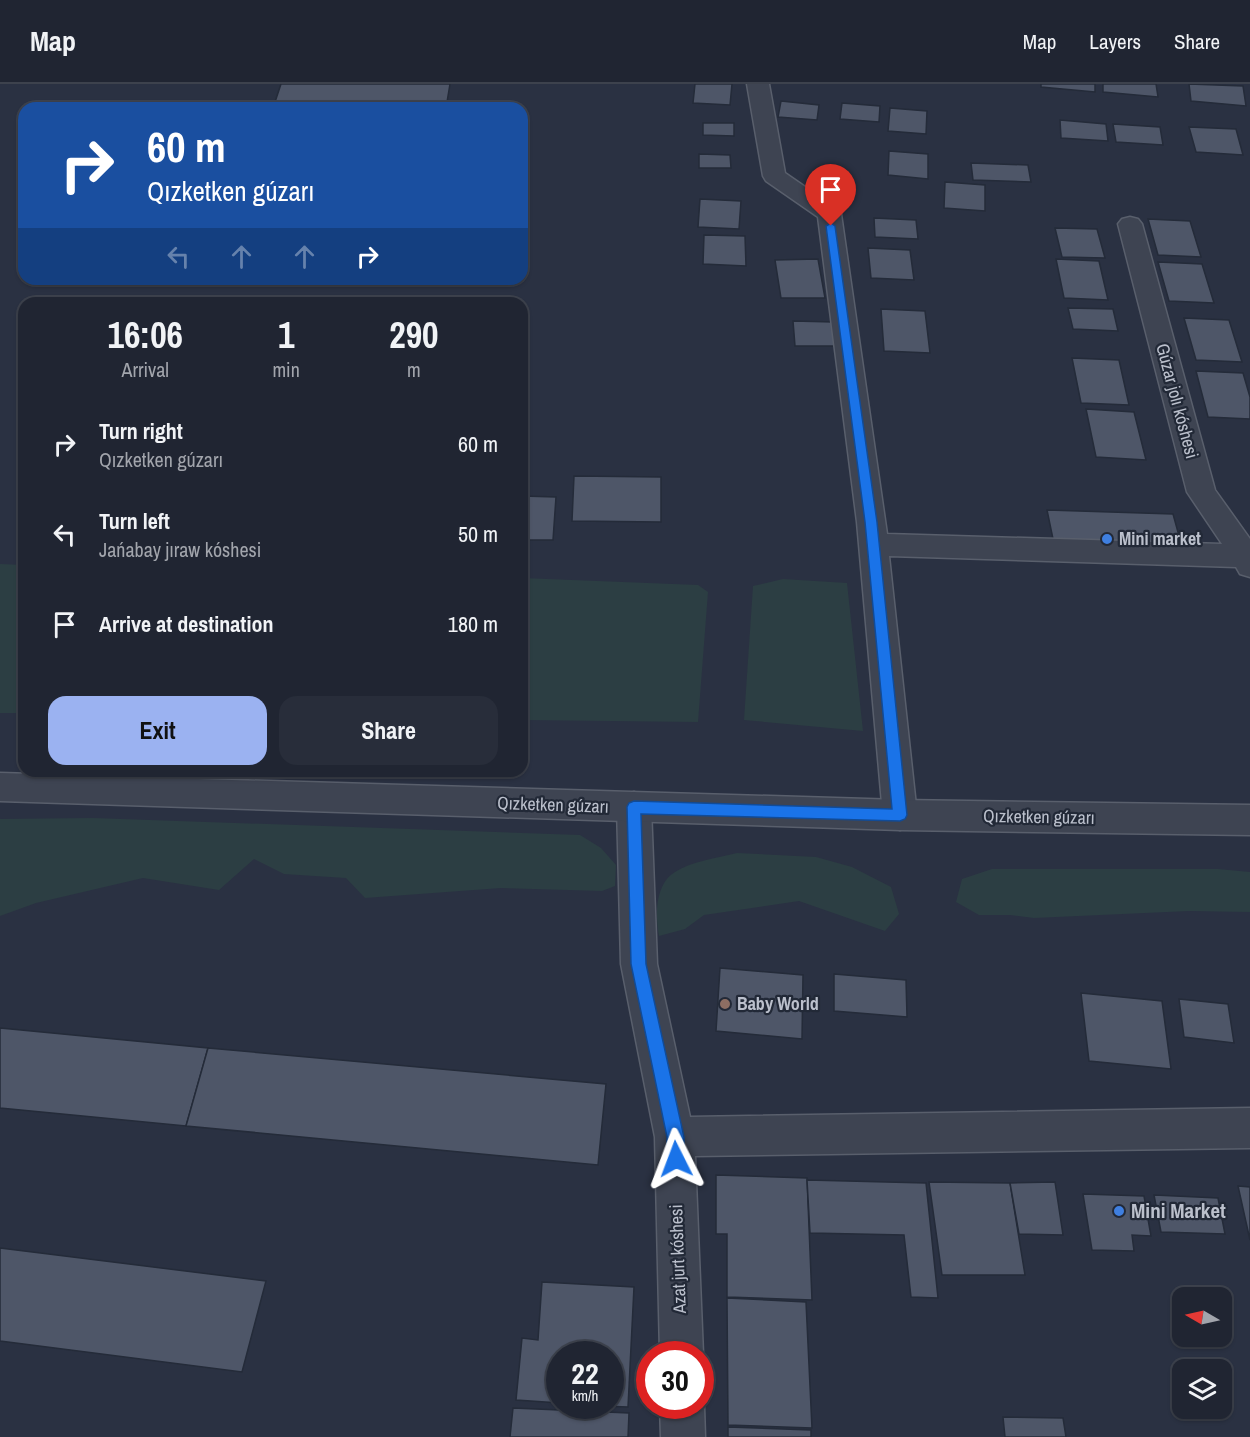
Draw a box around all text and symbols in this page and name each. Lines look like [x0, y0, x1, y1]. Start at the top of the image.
text: Map [30, 22, 76, 60]
text: Map [1023, 27, 1056, 56]
text: Layers [1089, 27, 1141, 56]
text: Share [1174, 27, 1220, 56]
text: 60 m [147, 119, 226, 175]
icon: right [48, 126, 126, 204]
pin [805, 164, 856, 226]
text: Qızketken gúzarı [147, 173, 314, 209]
icon: arrive [814, 173, 847, 206]
icon: left [162, 240, 195, 273]
icon: ahead [225, 240, 258, 273]
icon: ahead [288, 240, 321, 273]
icon: right [351, 240, 384, 273]
text: 16:06 [107, 311, 183, 359]
text: 1 [278, 311, 294, 359]
text: 290 [389, 311, 439, 359]
street label: Gúzar jolı kóshesi [1150, 341, 1205, 461]
text: Arrival [122, 356, 169, 383]
text: min [272, 356, 300, 383]
text: m [407, 356, 421, 383]
text: Turn right [99, 416, 183, 446]
icon: right [48, 428, 81, 461]
text: 60 m [458, 429, 498, 459]
text: Qızketken gúzarı [99, 446, 223, 473]
text: Turn left [99, 506, 170, 536]
icon: left [48, 518, 81, 551]
text: 50 m [458, 519, 498, 549]
place label: Mini market [1119, 526, 1201, 551]
marker: Mini market [1100, 532, 1114, 546]
text: Jańabay jıraw kóshesi [99, 536, 261, 563]
icon: arrive [48, 608, 81, 641]
text: Arrive at destination [99, 609, 273, 639]
text: 180 m [448, 609, 498, 639]
button: Exit [48, 696, 267, 765]
button: Share [279, 696, 498, 765]
street label: Qızketken gúzarı [497, 790, 609, 819]
street label: Qızketken gúzarı [983, 803, 1095, 830]
place label: Baby World [737, 991, 819, 1016]
marker: Baby World [718, 997, 732, 1011]
position arrow [644, 1127, 708, 1191]
place label: Mini Market [1131, 1196, 1226, 1225]
street label: Azat jurt kóshesi [663, 1204, 692, 1315]
marker: Mini Market [1112, 1204, 1126, 1218]
north arrow [1172, 1287, 1232, 1347]
map controls [1172, 1287, 1232, 1419]
speed limit sign: 30 [636, 1341, 714, 1419]
text: 22 [571, 1353, 599, 1393]
button: layers [1172, 1359, 1232, 1419]
text: km/h [572, 1385, 598, 1406]

